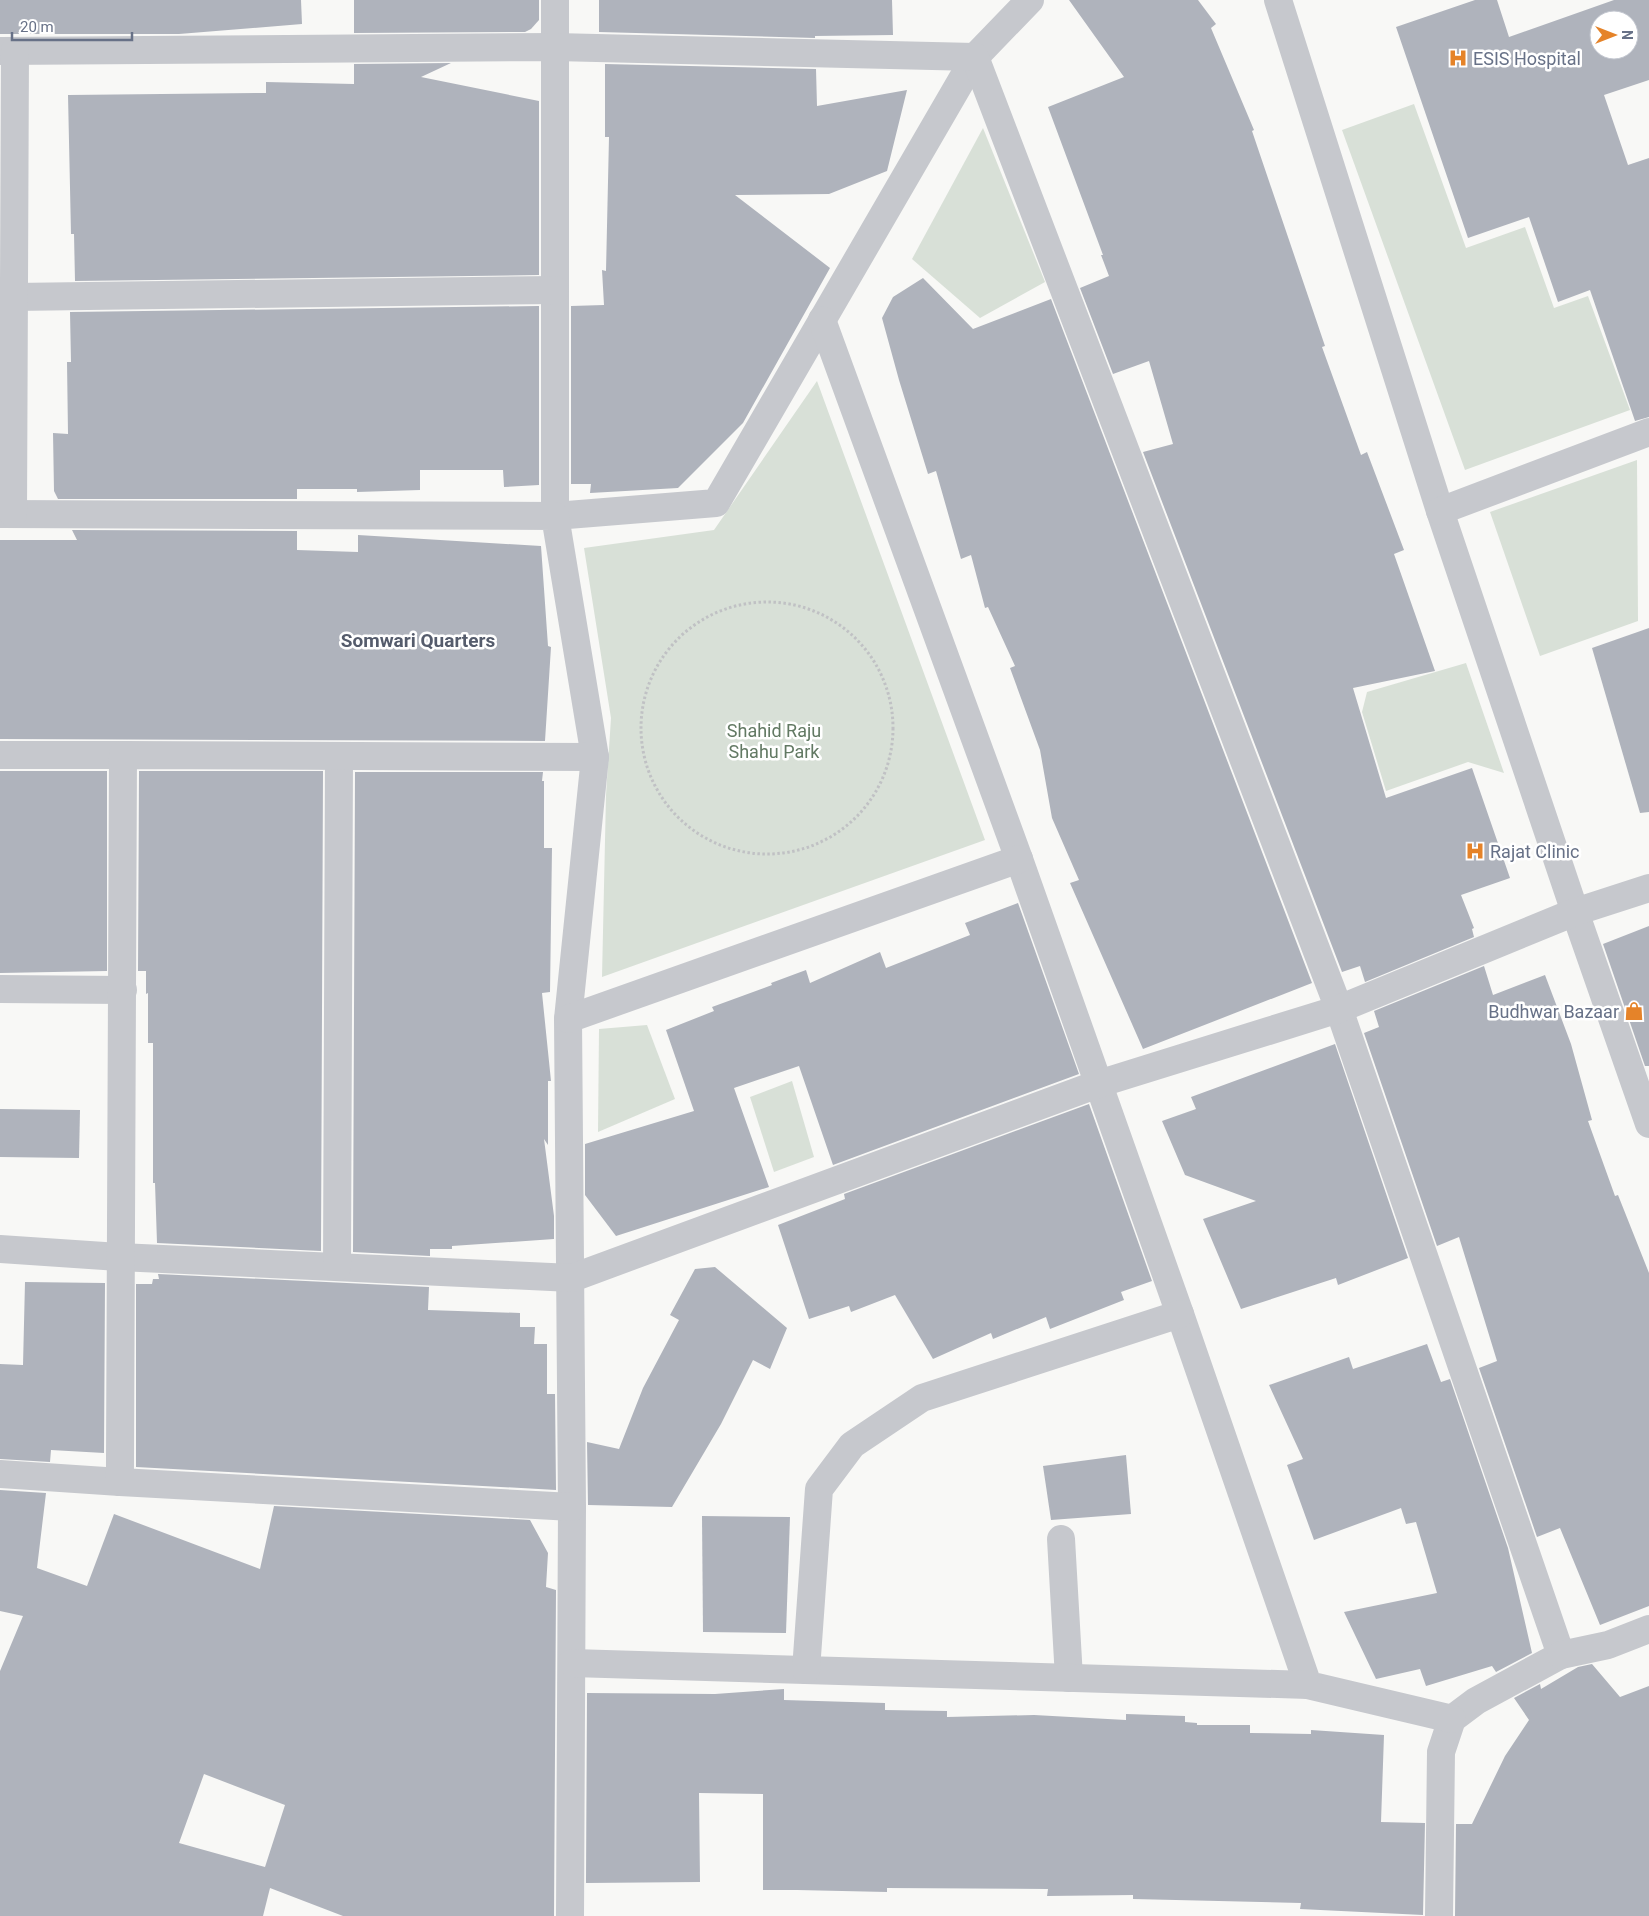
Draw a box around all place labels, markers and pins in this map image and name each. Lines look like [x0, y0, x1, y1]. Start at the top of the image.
hospital icon: ESIS Hospital [1447, 47, 1469, 69]
place label: ESIS Hospital [1473, 48, 1581, 69]
hospital icon: Rajat Clinic [1464, 840, 1486, 862]
place label: Rajat Clinic [1490, 841, 1580, 862]
shop icon: Budhwar Bazaar [1623, 1000, 1645, 1022]
place label: Budhwar Bazaar [1488, 1001, 1619, 1022]

